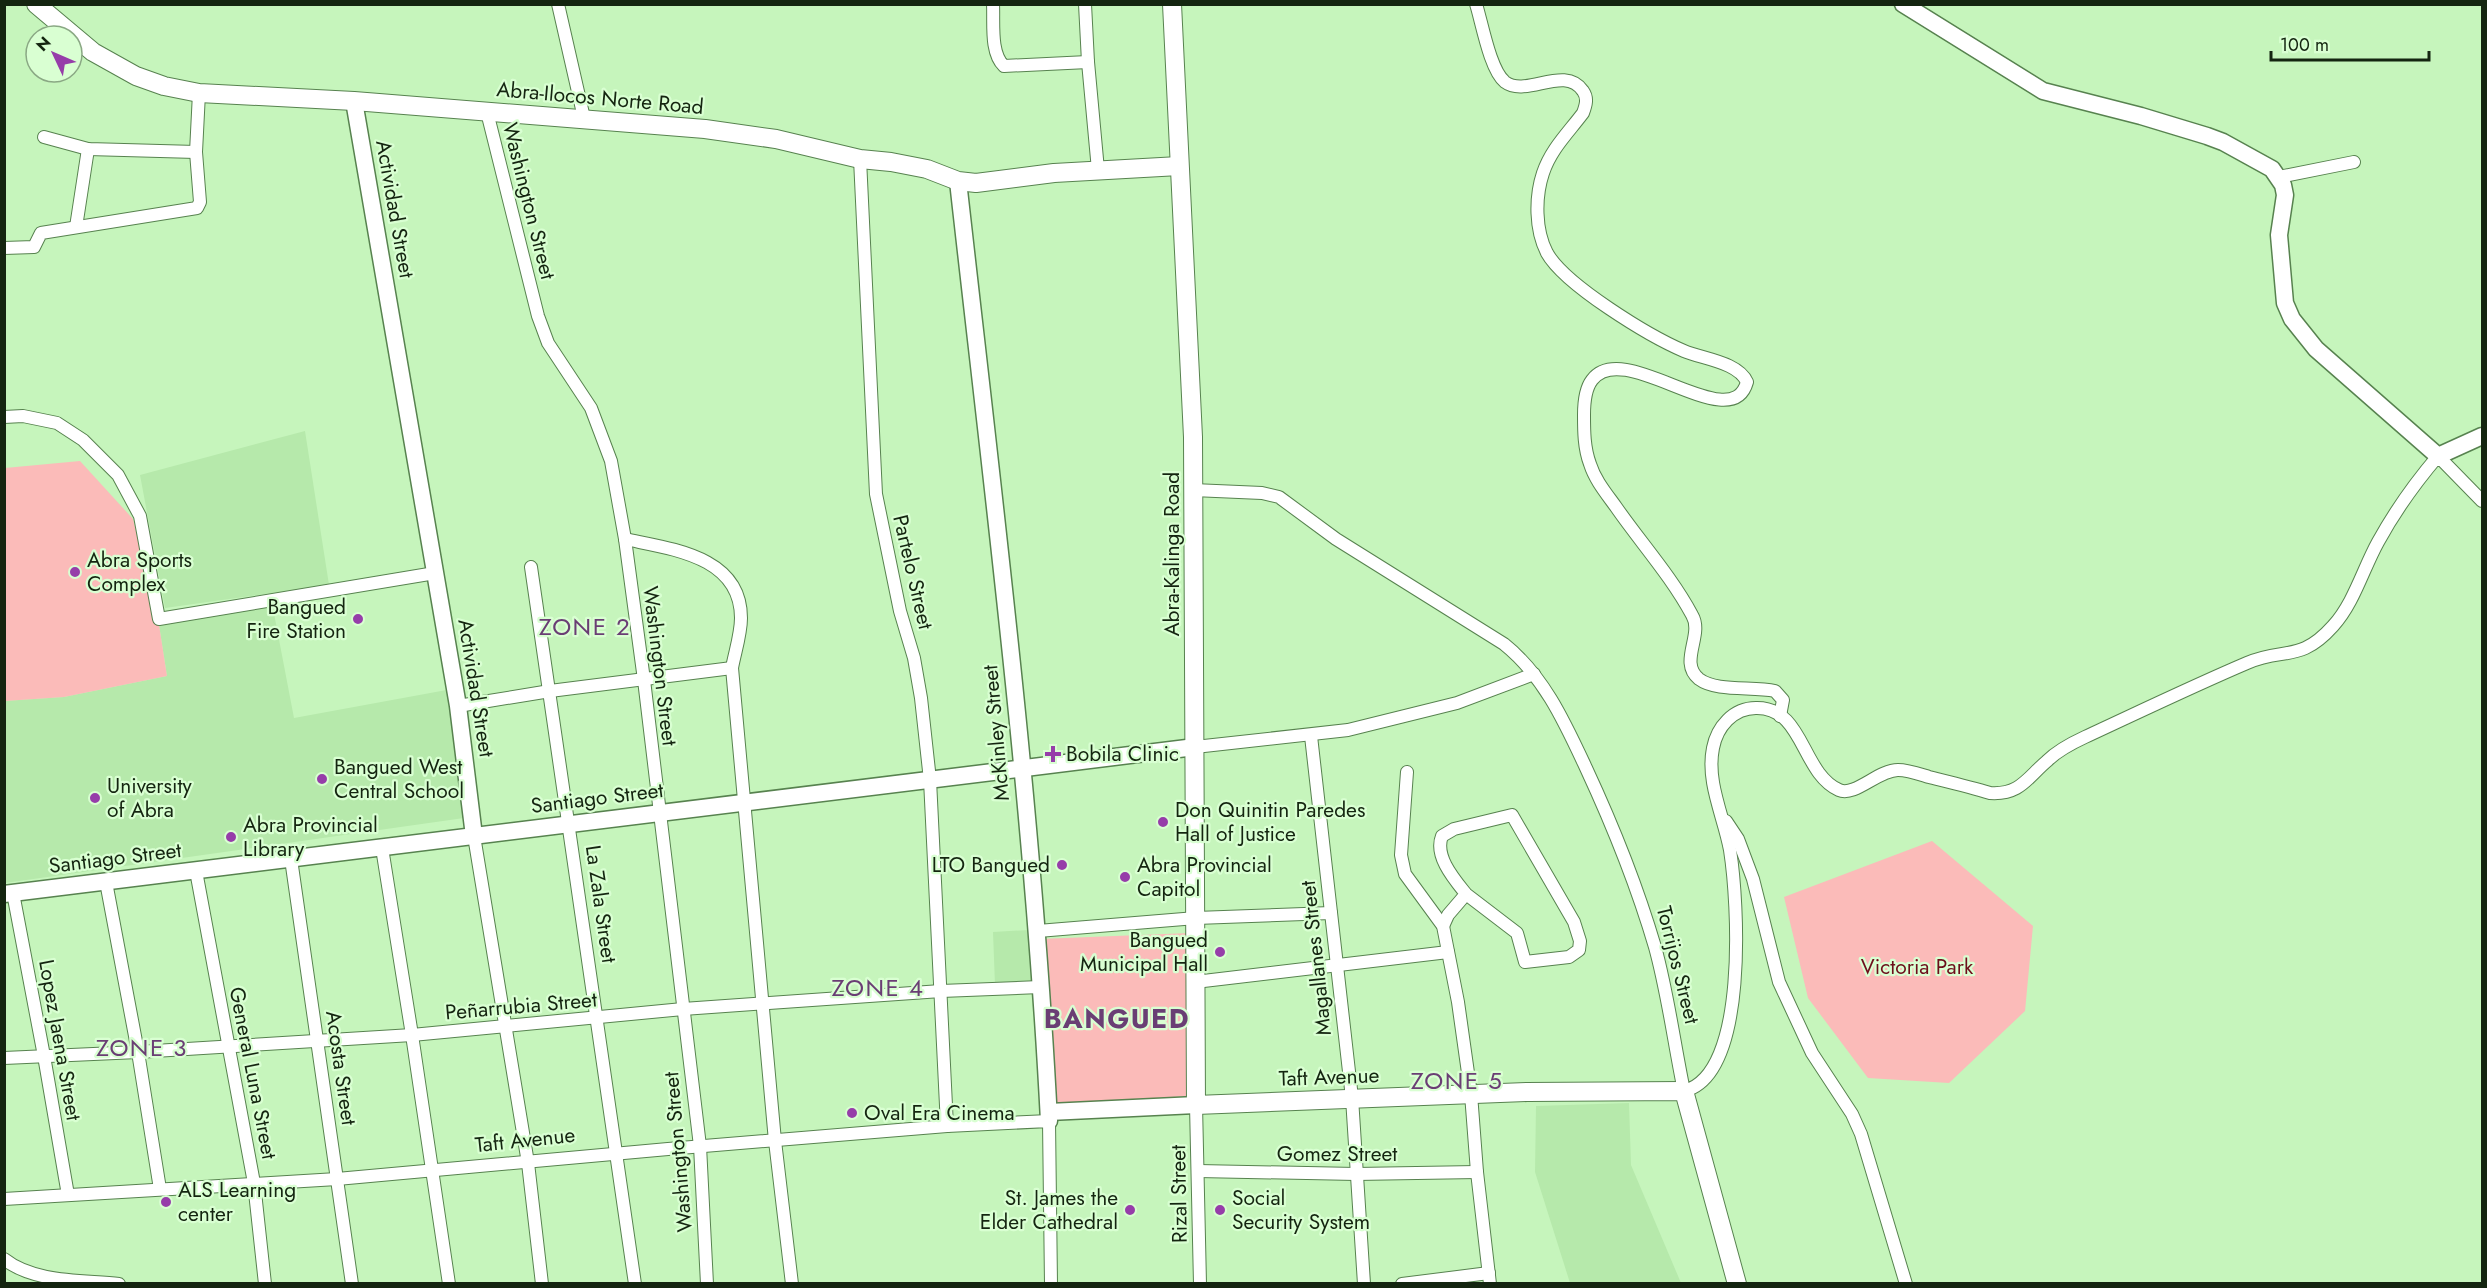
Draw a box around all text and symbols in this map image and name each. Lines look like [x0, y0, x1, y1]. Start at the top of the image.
north arrow [24, 24, 84, 84]
scale bar [2271, 24, 2428, 62]
text: N [31, 31, 56, 56]
text: 100 m [2280, 32, 2329, 58]
street label: Abra-Ilocos Norte Road [495, 74, 705, 122]
street label: Washington Street [495, 119, 563, 283]
street label: Actividad Street [368, 138, 422, 280]
street label: Abra-Kalinga Road [1157, 472, 1187, 636]
street label: Partelo Street [885, 512, 941, 632]
place label: Abra Sports Complex [87, 545, 192, 599]
marker: Abra Sports Complex [68, 565, 82, 579]
street label: Washington Street [635, 584, 685, 748]
place label: Bangued Fire Station [246, 592, 346, 646]
district label: ZONE 2 [539, 609, 631, 644]
marker: Bangued Fire Station [351, 612, 365, 626]
street label: Actividad Street [450, 617, 502, 759]
street label: McKinley Street [975, 664, 1017, 802]
place label: Bobila Clinic [1066, 739, 1179, 769]
marker: Bobila Clinic [1044, 745, 1062, 763]
place label: Bangued West Central School [334, 752, 464, 806]
place label: University of Abra [107, 771, 193, 825]
marker: Bangued West Central School [315, 772, 329, 786]
street label: Santiago Street [529, 775, 665, 821]
marker: University of Abra [88, 791, 102, 805]
place label: Don Quinitin Paredes Hall of Justice [1175, 795, 1365, 849]
place label: Abra Provincial Library [243, 810, 378, 864]
marker: Don Quinitin Paredes Hall of Justice [1156, 815, 1170, 829]
marker: Abra Provincial Library [224, 830, 238, 844]
street label: Santiago Street [47, 835, 183, 881]
street label: La Zala Street [578, 843, 624, 965]
place label: LTO Bangued [932, 850, 1050, 880]
place label: Abra Provincial Capitol [1137, 850, 1272, 904]
marker: LTO Bangued [1055, 858, 1069, 872]
marker: Abra Provincial Capitol [1118, 870, 1132, 884]
street label: Magallanes Street [1293, 879, 1339, 1037]
street label: Torrijos Street [1649, 903, 1707, 1027]
place label: Bangued Municipal Hall [1080, 925, 1208, 979]
marker: Bangued Municipal Hall [1213, 945, 1227, 959]
park label: Victoria Park [1861, 952, 1974, 982]
street label: Lopez Jaena Street [31, 957, 89, 1123]
district label: ZONE 4 [832, 970, 924, 1005]
street label: General Luna Street [222, 984, 284, 1162]
street label: Peñarrubia Street [444, 984, 598, 1028]
district label: BANGUED [1044, 999, 1190, 1038]
street label: Acosta Street [318, 1009, 364, 1127]
district label: ZONE 3 [96, 1030, 188, 1065]
street label: Taft Avenue [1278, 1060, 1380, 1094]
district label: ZONE 5 [1411, 1063, 1503, 1098]
street label: Washington Street [656, 1071, 700, 1233]
place label: Oval Era Cinema [864, 1098, 1015, 1128]
marker: Oval Era Cinema [845, 1106, 859, 1120]
street label: Taft Avenue [473, 1120, 577, 1160]
street label: Gomez Street [1277, 1139, 1397, 1169]
street label: Rizal Street [1163, 1145, 1195, 1243]
place label: ALS Learning center [178, 1175, 296, 1229]
place label: St. James the Elder Cathedral [980, 1183, 1118, 1237]
place label: Social Security System [1232, 1183, 1370, 1237]
marker: ALS Learning center [159, 1195, 173, 1209]
marker: St. James the Elder Cathedral [1123, 1203, 1137, 1217]
marker: Social Security System [1213, 1203, 1227, 1217]

